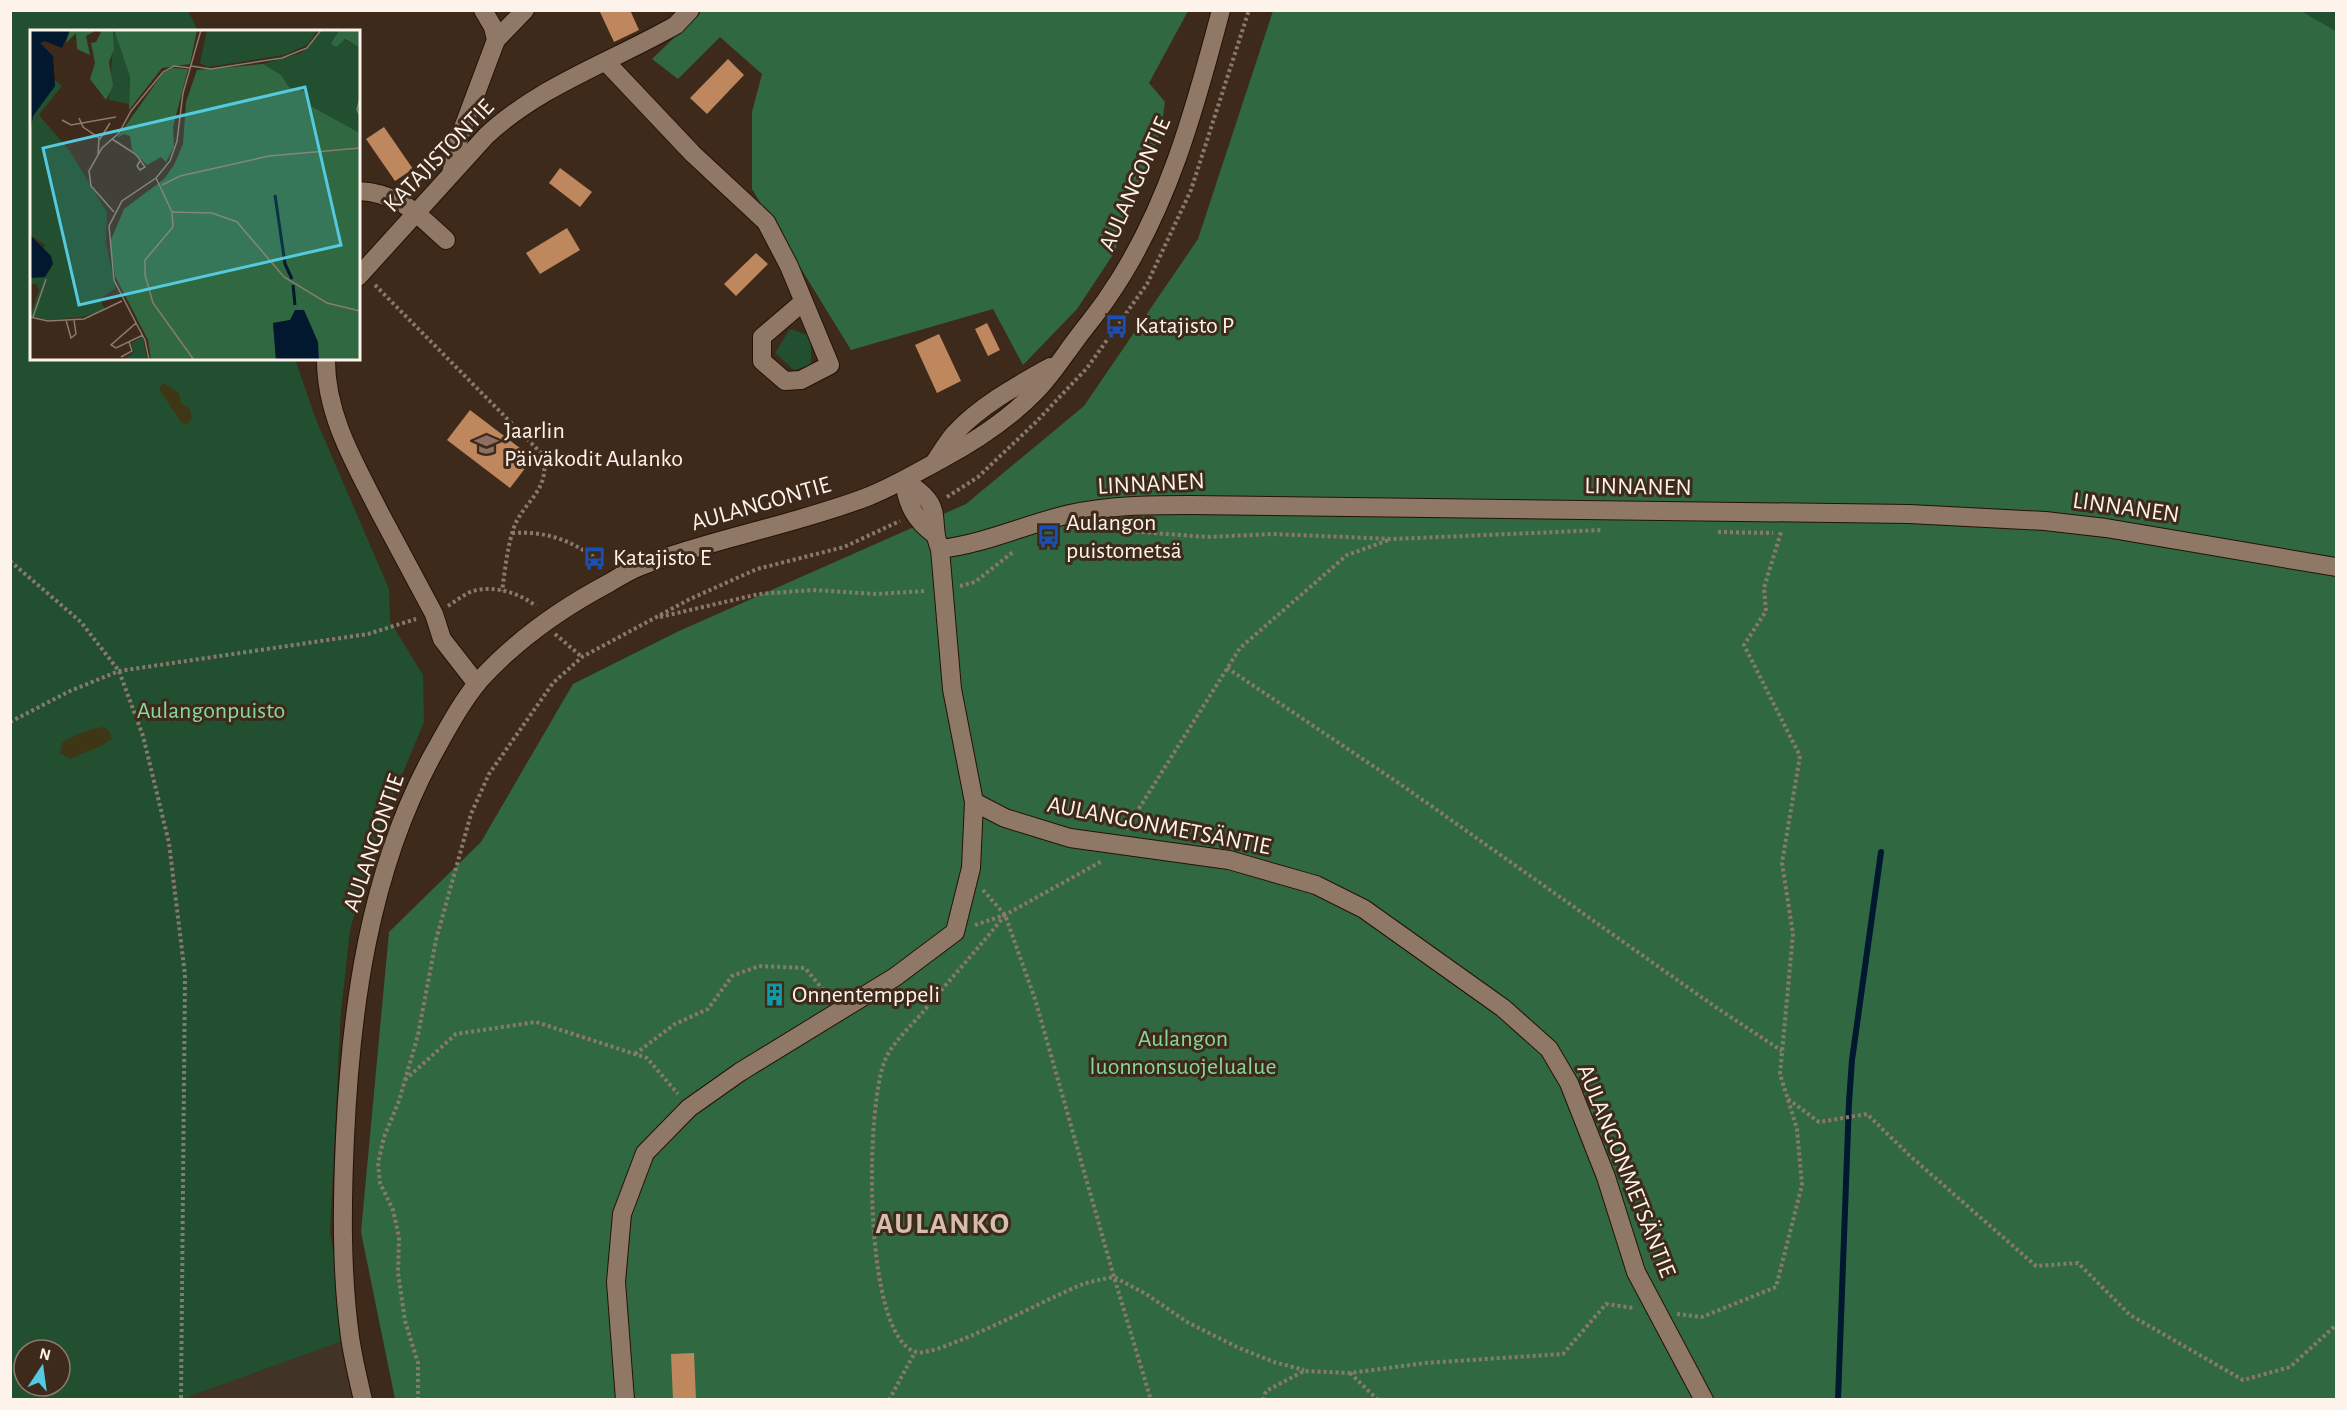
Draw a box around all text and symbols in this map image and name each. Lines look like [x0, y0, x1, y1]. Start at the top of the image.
inset map [30, 30, 360, 360]
street label: KATAJISTONTIE [379, 95, 499, 217]
street label: AULANGONTIE [1095, 113, 1175, 255]
bus stop icon: Katajisto P [1104, 313, 1130, 339]
place label: Katajisto P [1135, 314, 1234, 338]
place label: Jaarlin Päiväkodit Aulanko [504, 419, 683, 471]
school or university icon: Jaarlin Päiväkodit Aulanko [473, 432, 499, 458]
street label: LINNANEN [1097, 469, 1205, 499]
street label: AULANGONTIE [689, 473, 834, 535]
street label: LINNANEN [1584, 474, 1692, 500]
street label: LINNANEN [2071, 489, 2181, 527]
place label: Aulangon puistometsä [1066, 511, 1182, 563]
bus stop icon: Aulangon puistometsä [1035, 524, 1061, 550]
bus stop icon: Katajisto E [582, 545, 608, 571]
place label: Katajisto E [613, 546, 712, 570]
park label: Aulangonpuisto [137, 699, 285, 723]
street label: AULANGONTIE [339, 771, 409, 915]
street label: AULANGONMETSÄNTIE [1045, 792, 1273, 860]
building icon: Onnentemppeli [761, 982, 787, 1008]
place label: Onnentemppeli [792, 983, 940, 1007]
park label: Aulangon luonnonsuojelualue [1090, 1027, 1276, 1079]
street label: AULANGONMETSÄNTIE [1572, 1061, 1681, 1281]
district label: AULANKO [875, 1209, 1011, 1239]
north arrow [12, 1338, 72, 1398]
text: N [38, 1345, 52, 1363]

